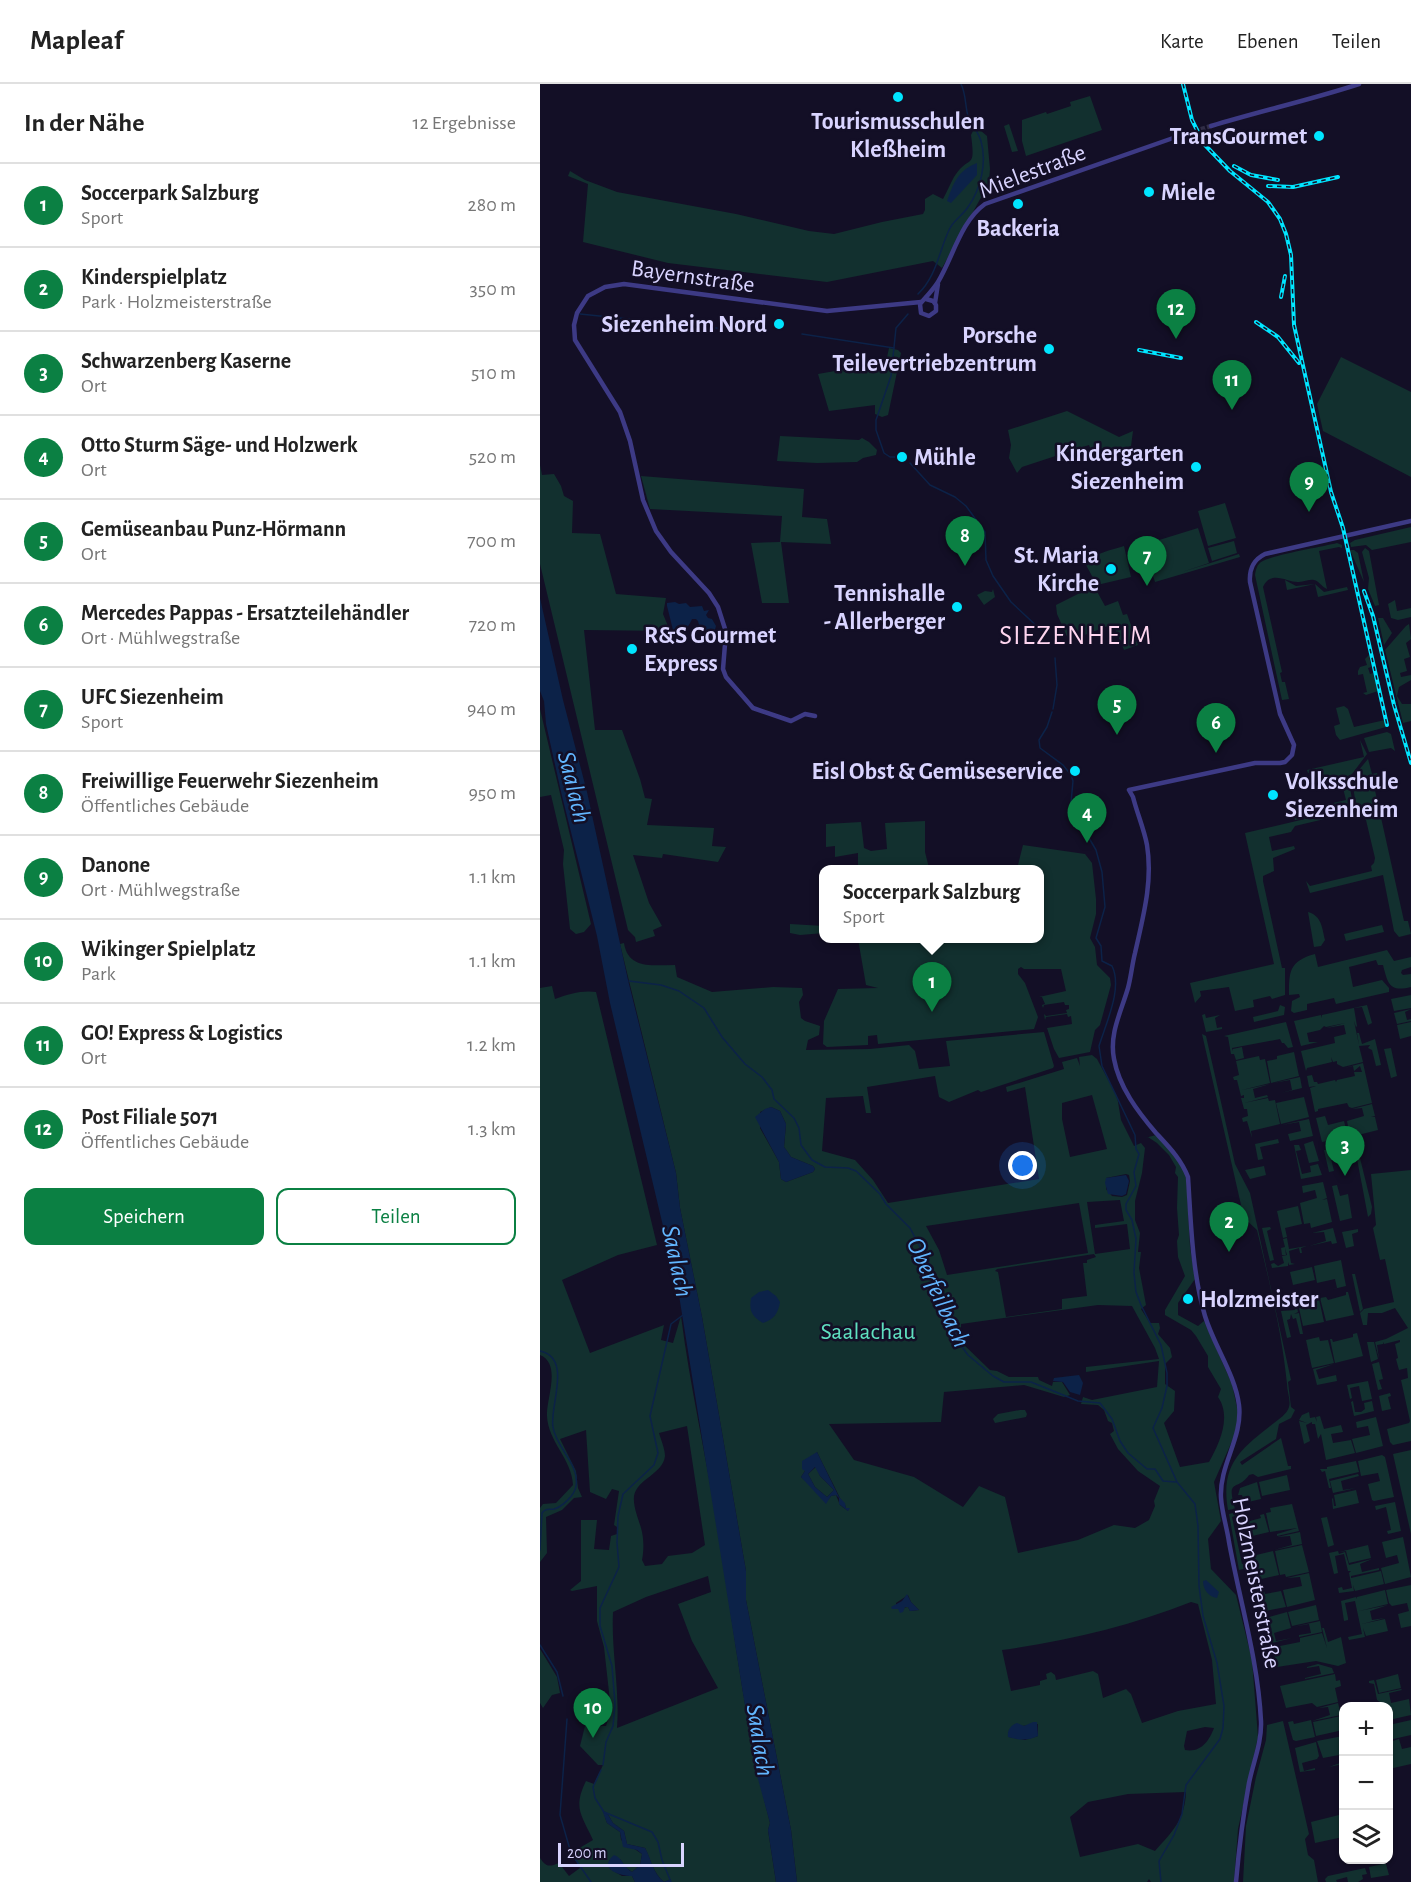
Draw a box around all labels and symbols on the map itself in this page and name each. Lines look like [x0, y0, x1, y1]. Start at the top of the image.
marker: Tourismusschulen Kleßheim [891, 90, 905, 104]
place label: Tourismusschulen Kleßheim [811, 110, 985, 162]
place label: TransGourmet [1170, 125, 1307, 149]
marker: TransGourmet [1312, 129, 1326, 143]
street label: Mielestraße [976, 141, 1089, 203]
place label: Miele [1161, 181, 1215, 205]
marker: Miele [1142, 185, 1156, 199]
marker: Backeria [1011, 197, 1025, 211]
place label: Backeria [976, 217, 1060, 241]
street label: Bayernstraße [630, 256, 756, 298]
pin: 12 [1156, 290, 1196, 339]
place label: Siezenheim Nord [601, 313, 767, 337]
marker: Siezenheim Nord [772, 317, 786, 331]
place label: Porsche Teilevertriebzentrum [832, 324, 1037, 376]
marker: Porsche Teilevertriebzentrum [1042, 342, 1056, 356]
pin: 11 [1212, 360, 1252, 410]
place label: Kindergarten Siezenheim [1055, 442, 1184, 494]
place label: Mühle [914, 446, 976, 470]
marker: Mühle [895, 450, 909, 464]
marker: Kindergarten Siezenheim [1189, 460, 1203, 474]
pin: 9 [1290, 462, 1328, 512]
pin: 8 [946, 516, 984, 566]
pin: 7 [1128, 536, 1166, 586]
place label: St. Maria Kirche [1014, 544, 1099, 596]
marker: St. Maria Kirche [1104, 562, 1118, 576]
place label: Tennishalle - Allerberger [824, 582, 946, 634]
marker: Tennishalle - Allerberger [950, 600, 964, 614]
district label: SIEZENHEIM [999, 622, 1153, 649]
place label: R&S Gourmet Express [644, 624, 776, 676]
marker: R&S Gourmet Express [625, 642, 639, 656]
pin: 5 [1098, 686, 1136, 735]
pin: 6 [1196, 704, 1236, 753]
water label: Saalach [553, 749, 595, 826]
place label: Eisl Obst & Gemüseservice [811, 760, 1063, 784]
marker: Eisl Obst & Gemüseservice [1068, 764, 1082, 778]
place label: Volksschule Siezenheim [1285, 770, 1399, 822]
marker: Volksschule Siezenheim [1266, 788, 1280, 802]
pin: 4 [1068, 794, 1106, 843]
pin: 1 [912, 962, 952, 1012]
pin: 3 [1326, 1126, 1364, 1176]
your location [1008, 1151, 1037, 1180]
pin: 2 [1210, 1202, 1248, 1252]
water label: Saalach [657, 1223, 697, 1300]
water label: Oberfeilbach [901, 1233, 975, 1351]
place label: Holzmeister [1200, 1288, 1319, 1312]
marker: Holzmeister [1181, 1292, 1195, 1306]
park label: Saalachau [820, 1320, 916, 1344]
street label: Holzmeisterstraße [1228, 1495, 1284, 1671]
pin: 10 [574, 1688, 612, 1738]
water label: Saalach [741, 1702, 779, 1778]
scale bar [558, 1840, 684, 1868]

